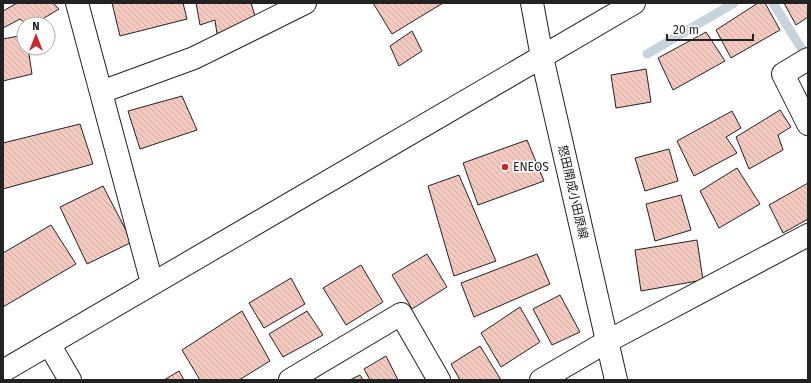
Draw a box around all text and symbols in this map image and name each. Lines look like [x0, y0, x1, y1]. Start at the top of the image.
north arrow [16, 16, 56, 56]
scale bar [667, 16, 753, 42]
text: N [32, 20, 40, 33]
text: 20 m [673, 23, 699, 37]
street label: 怒田開成小田原線 [555, 144, 591, 240]
place label: ENEOS [513, 160, 549, 174]
marker: ENEOS [500, 162, 510, 172]

